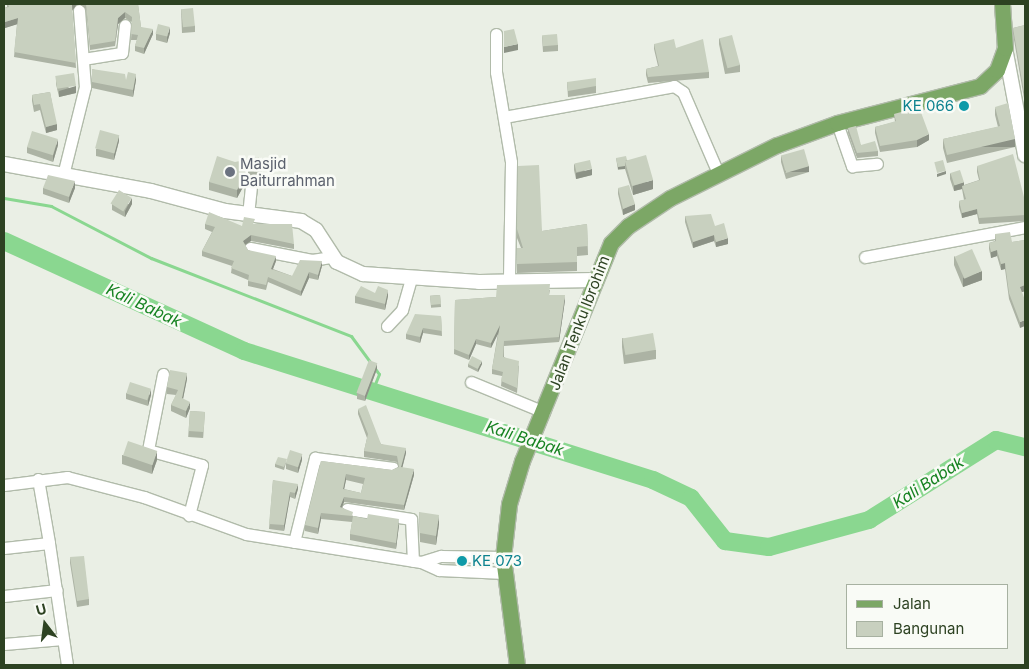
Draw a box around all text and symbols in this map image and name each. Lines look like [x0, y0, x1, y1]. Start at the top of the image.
place label: KE 066 [903, 97, 954, 115]
marker: KE 066 [958, 100, 970, 112]
place label: Masjid Baiturrahman [240, 154, 335, 189]
marker: Masjid Baiturrahman [224, 166, 236, 178]
street label: Jalan Tenku Ibrohim [545, 253, 613, 393]
water label: Kali Babak [103, 279, 185, 331]
water label: Kali Babak [484, 416, 566, 460]
water label: Kali Babak [889, 452, 967, 512]
place label: KE 073 [472, 552, 522, 570]
marker: KE 073 [456, 555, 468, 567]
legend [846, 584, 1009, 649]
text: Jalan [893, 594, 931, 613]
north arrow [20, 599, 70, 649]
text: U [34, 599, 48, 619]
text: Bangunan [893, 619, 964, 638]

